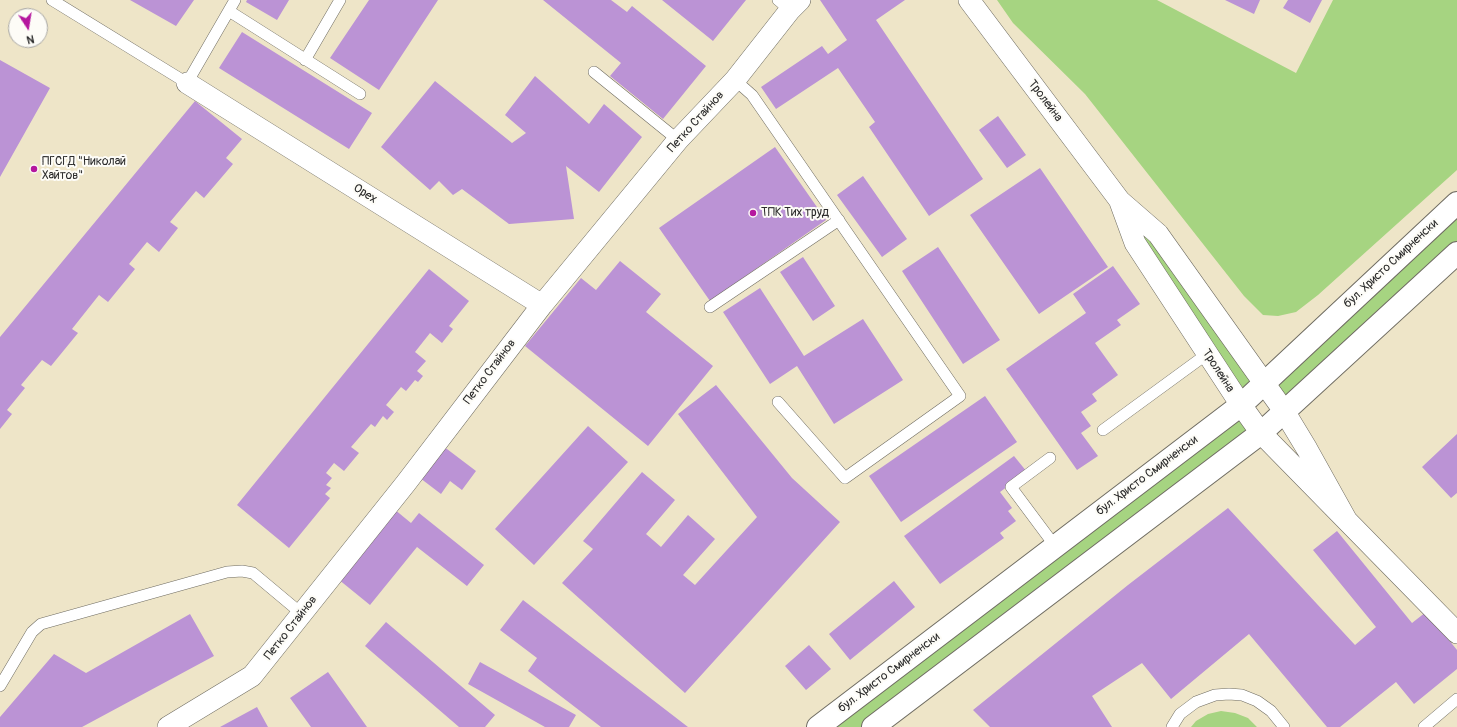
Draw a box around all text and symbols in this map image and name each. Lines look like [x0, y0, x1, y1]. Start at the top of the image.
north arrow [8, 8, 48, 48]
text: N [25, 32, 35, 46]
street label: Тролейна [1025, 77, 1065, 125]
street label: Петко Стайнов [665, 88, 727, 156]
place label: ПГСГД "Николай Хайтов" [42, 155, 126, 183]
marker: ПГСГД "Николай Хайтов" [29, 164, 39, 174]
street label: Орех [350, 181, 380, 207]
place label: ТПК Тих труд [761, 206, 829, 220]
marker: ТПК Тих труд [748, 208, 758, 218]
street label: бул. Христо Смирненски [1341, 217, 1441, 311]
street label: Петко Стайнов [461, 337, 519, 407]
street label: Тролейна [1199, 347, 1237, 395]
street label: бул. Христо Смирненски [1093, 433, 1201, 519]
street label: Петко Стайнов [261, 593, 321, 663]
street label: бул. Христо Смирненски [835, 630, 943, 716]

